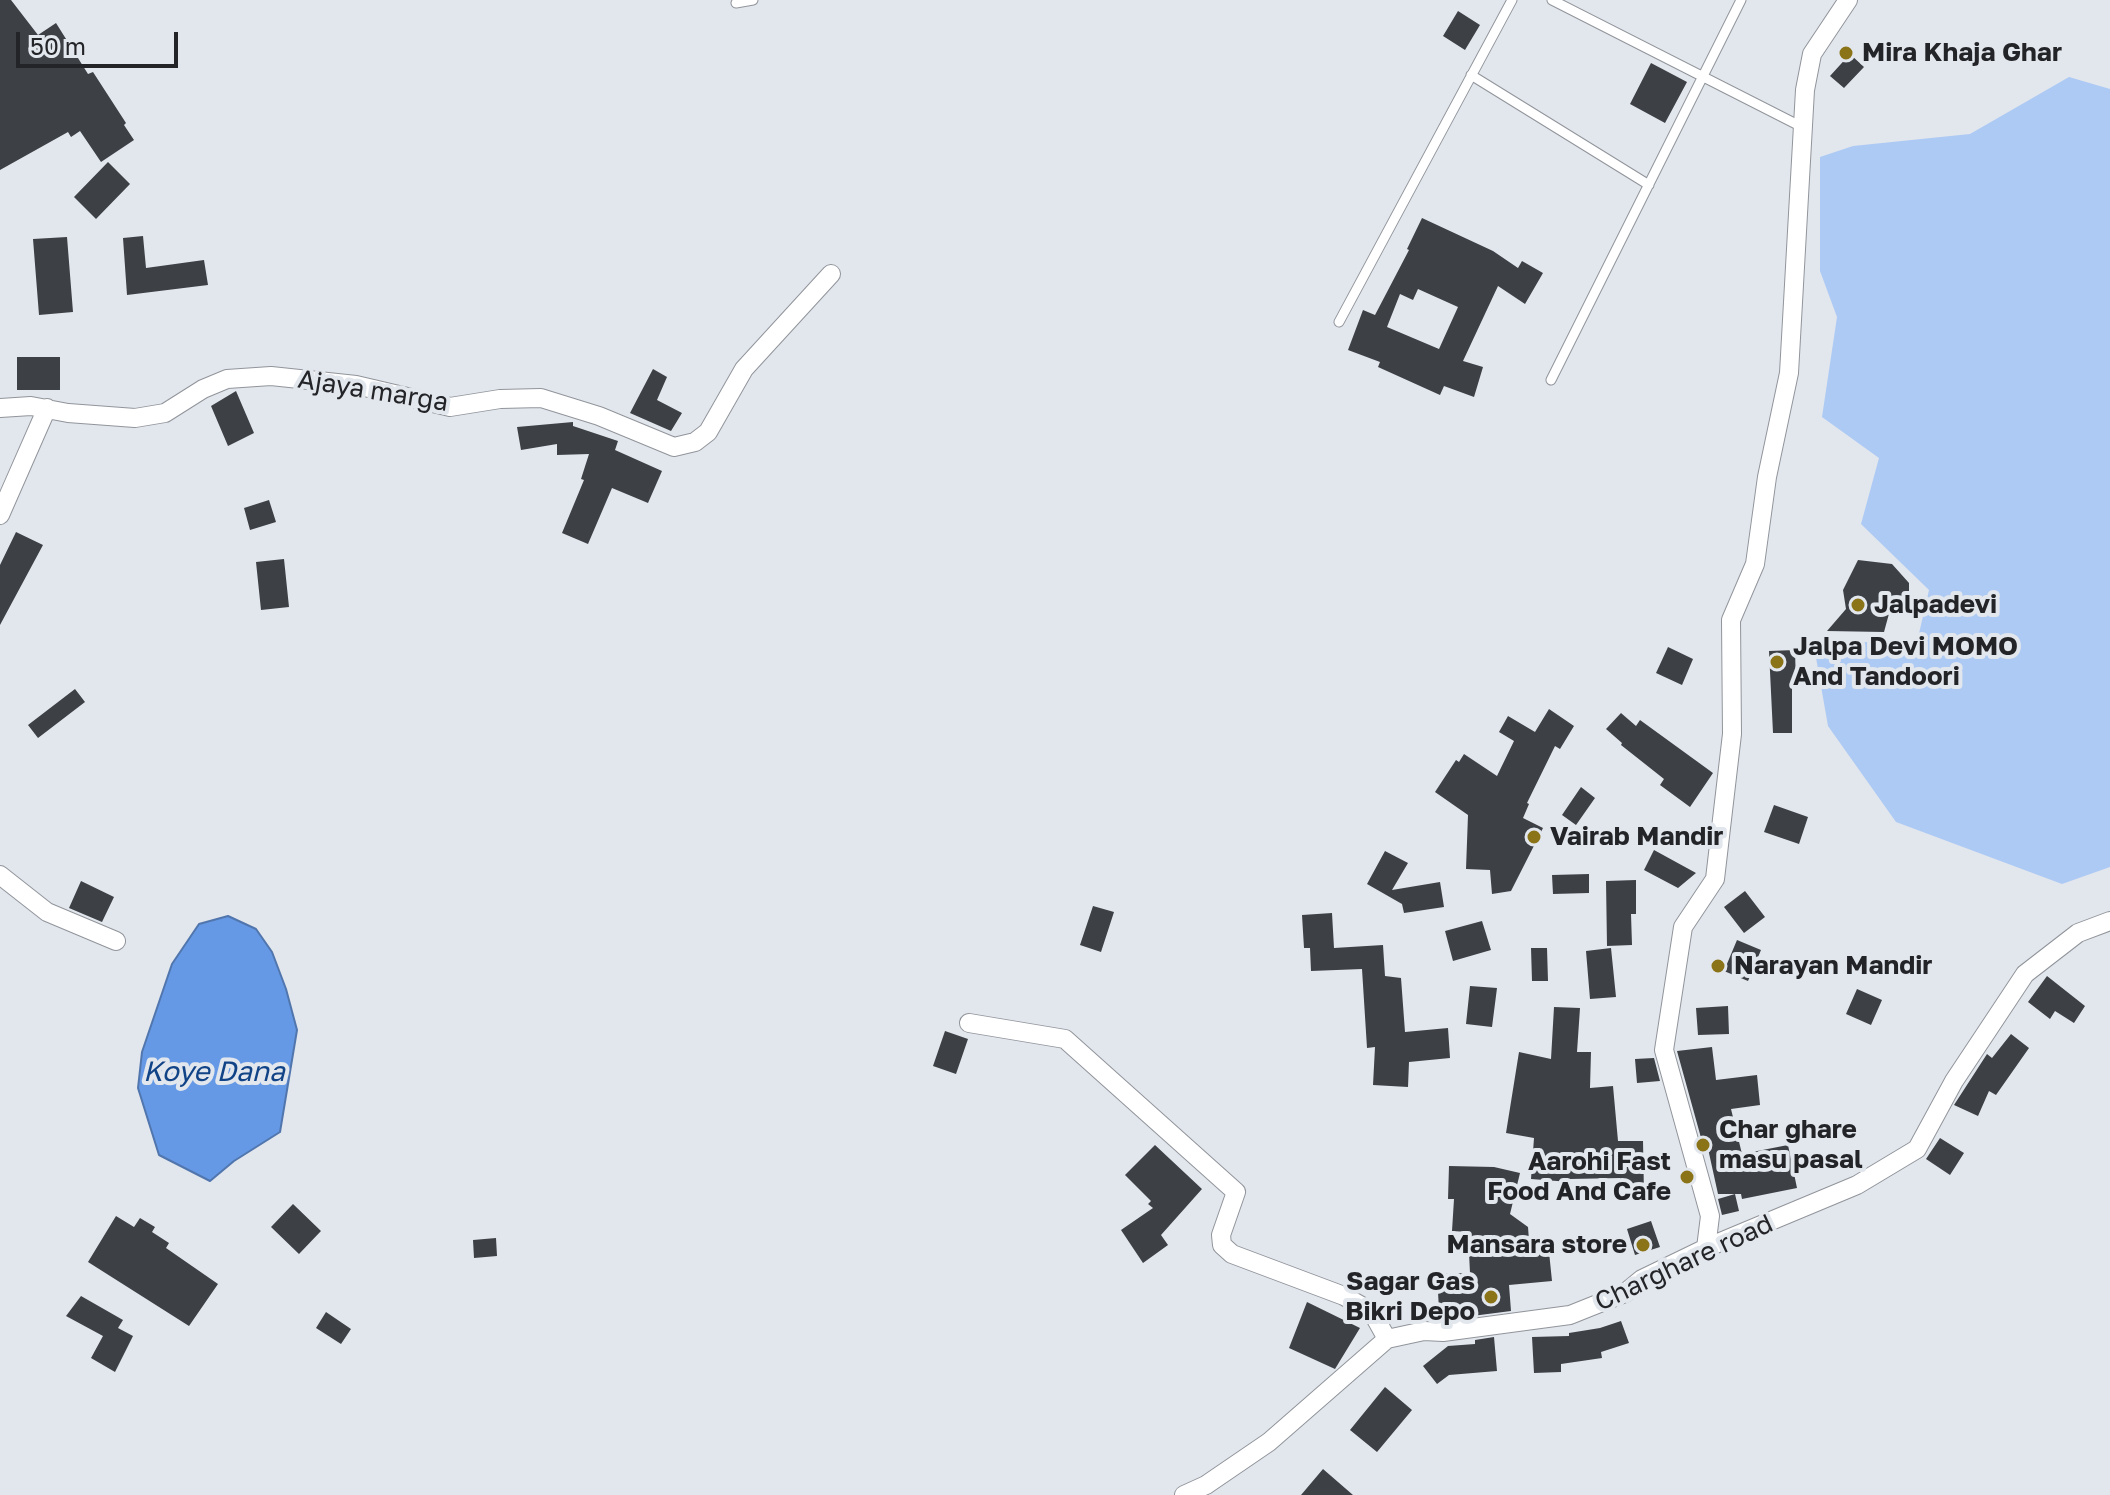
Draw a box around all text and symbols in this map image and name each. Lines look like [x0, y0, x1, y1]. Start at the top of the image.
scale bar [20, 16, 182, 66]
text: 50 m [30, 31, 86, 60]
place label: Mira Khaja Ghar [1862, 37, 2062, 69]
marker: Mira Khaja Ghar [1837, 44, 1855, 62]
street label: Ajaya marga [296, 364, 450, 418]
place label: Jalpadevi [1874, 589, 1997, 621]
marker: Jalpadevi [1849, 596, 1867, 614]
place label: Jalpa Devi MOMO And Tandoori [1793, 631, 2018, 692]
marker: Jalpa Devi MOMO And Tandoori [1768, 653, 1786, 671]
place label: Vairab Mandir [1550, 821, 1723, 853]
marker: Vairab Mandir [1525, 828, 1543, 846]
place label: Narayan Mandir [1734, 950, 1932, 982]
marker: Narayan Mandir [1709, 957, 1727, 975]
water label: Koye Dana [143, 1055, 285, 1089]
place label: Char ghare masu pasal [1719, 1114, 1863, 1176]
marker: Char ghare masu pasal [1694, 1136, 1712, 1154]
place label: Aarohi Fast Food And Cafe [1487, 1146, 1671, 1208]
marker: Aarohi Fast Food And Cafe [1678, 1168, 1696, 1186]
street label: Charghare road [1590, 1208, 1778, 1318]
place label: Mansara store [1447, 1229, 1627, 1261]
marker: Mansara store [1634, 1236, 1652, 1254]
place label: Sagar Gas Bikri Depo [1345, 1266, 1475, 1328]
marker: Sagar Gas Bikri Depo [1482, 1288, 1500, 1306]

